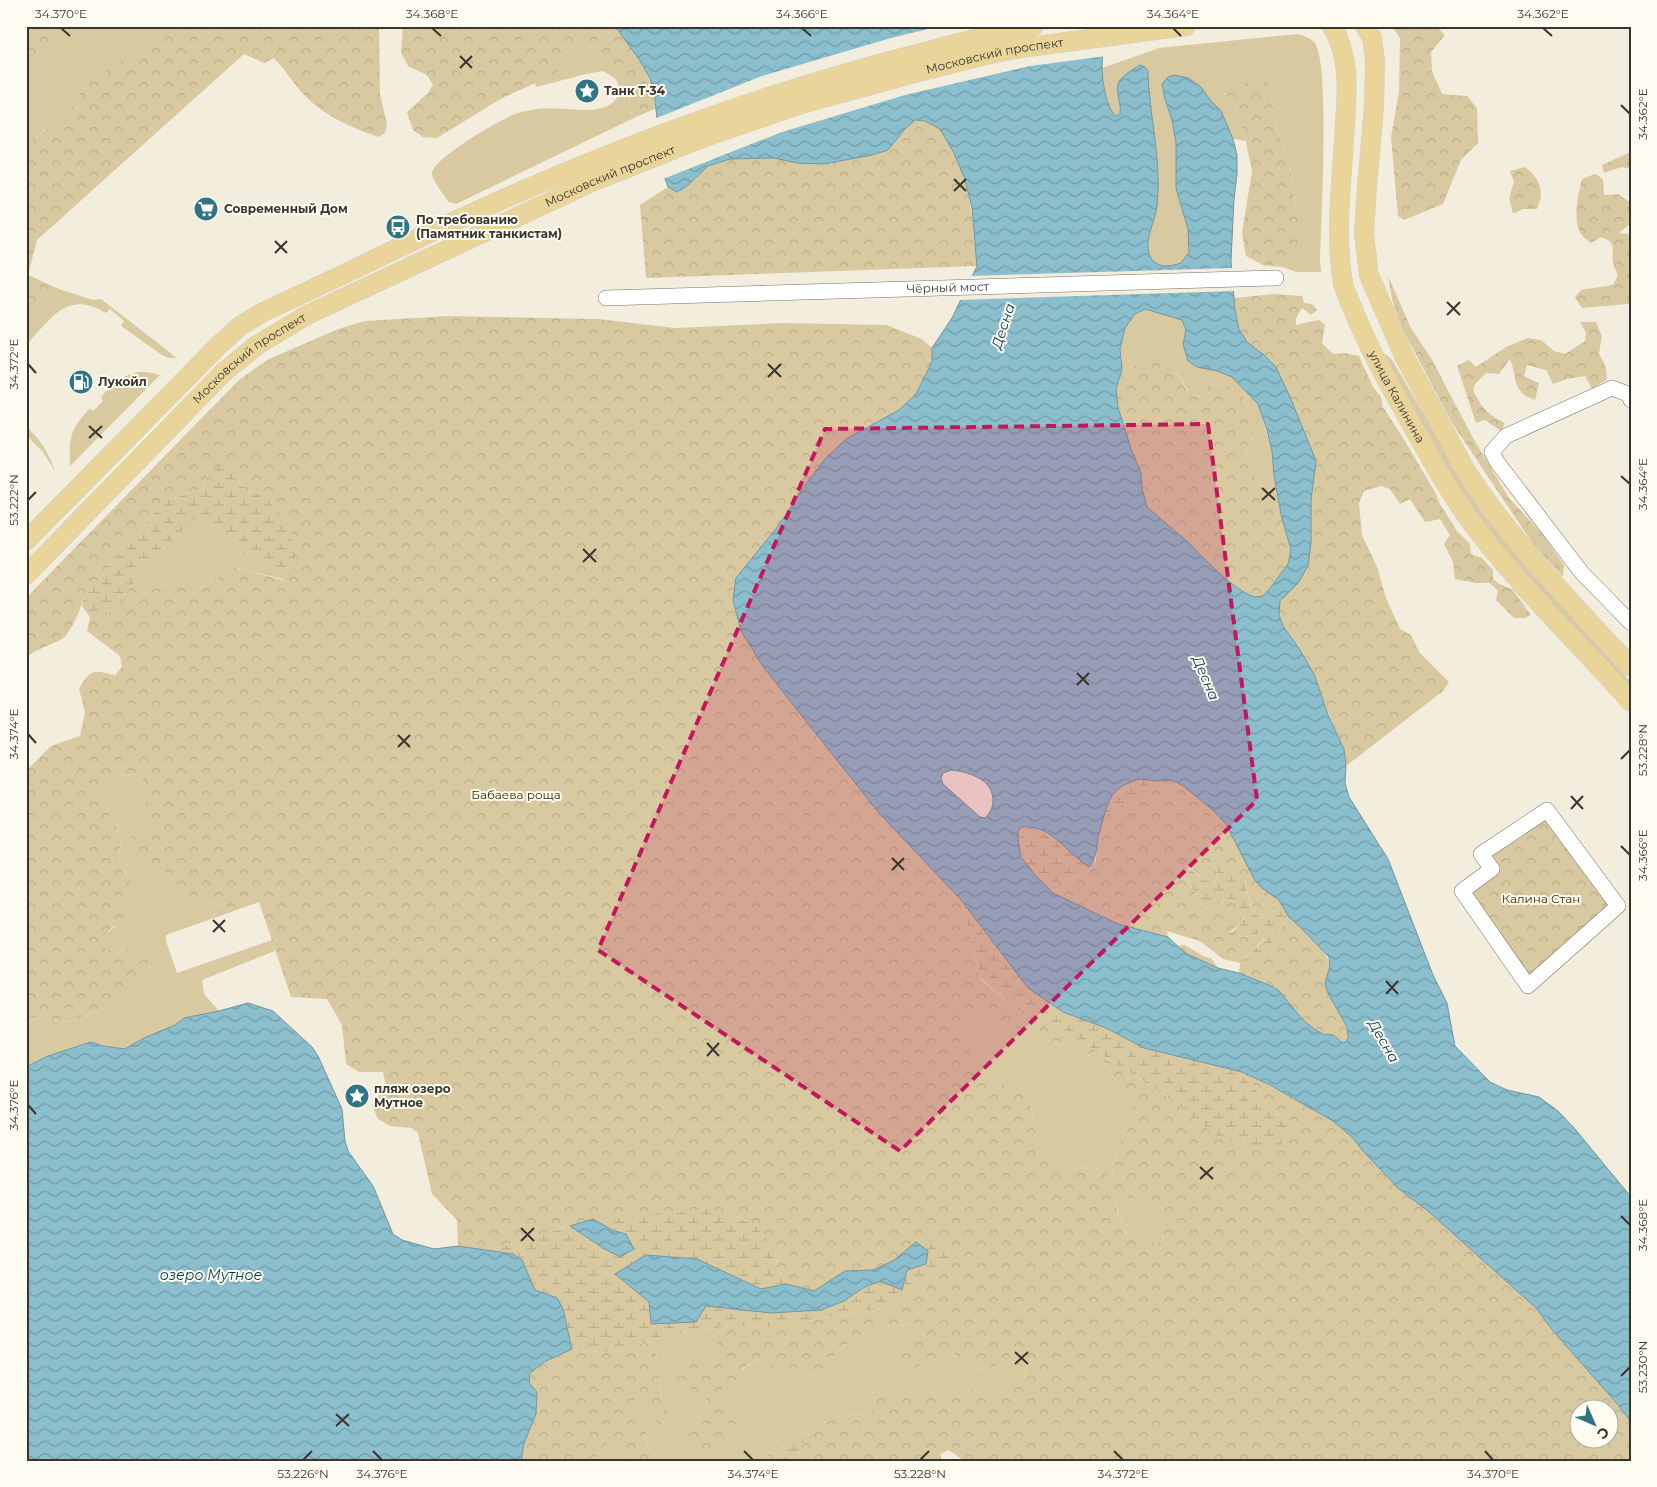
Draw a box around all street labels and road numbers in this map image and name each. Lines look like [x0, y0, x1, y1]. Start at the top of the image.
street label: Московский проспект [924, 34, 1065, 77]
street label: Московский проспект [542, 142, 677, 210]
street label: Чёрный мост [906, 279, 990, 296]
street label: Московский проспект [189, 309, 309, 407]
street label: улица Калинина [1365, 347, 1428, 446]

